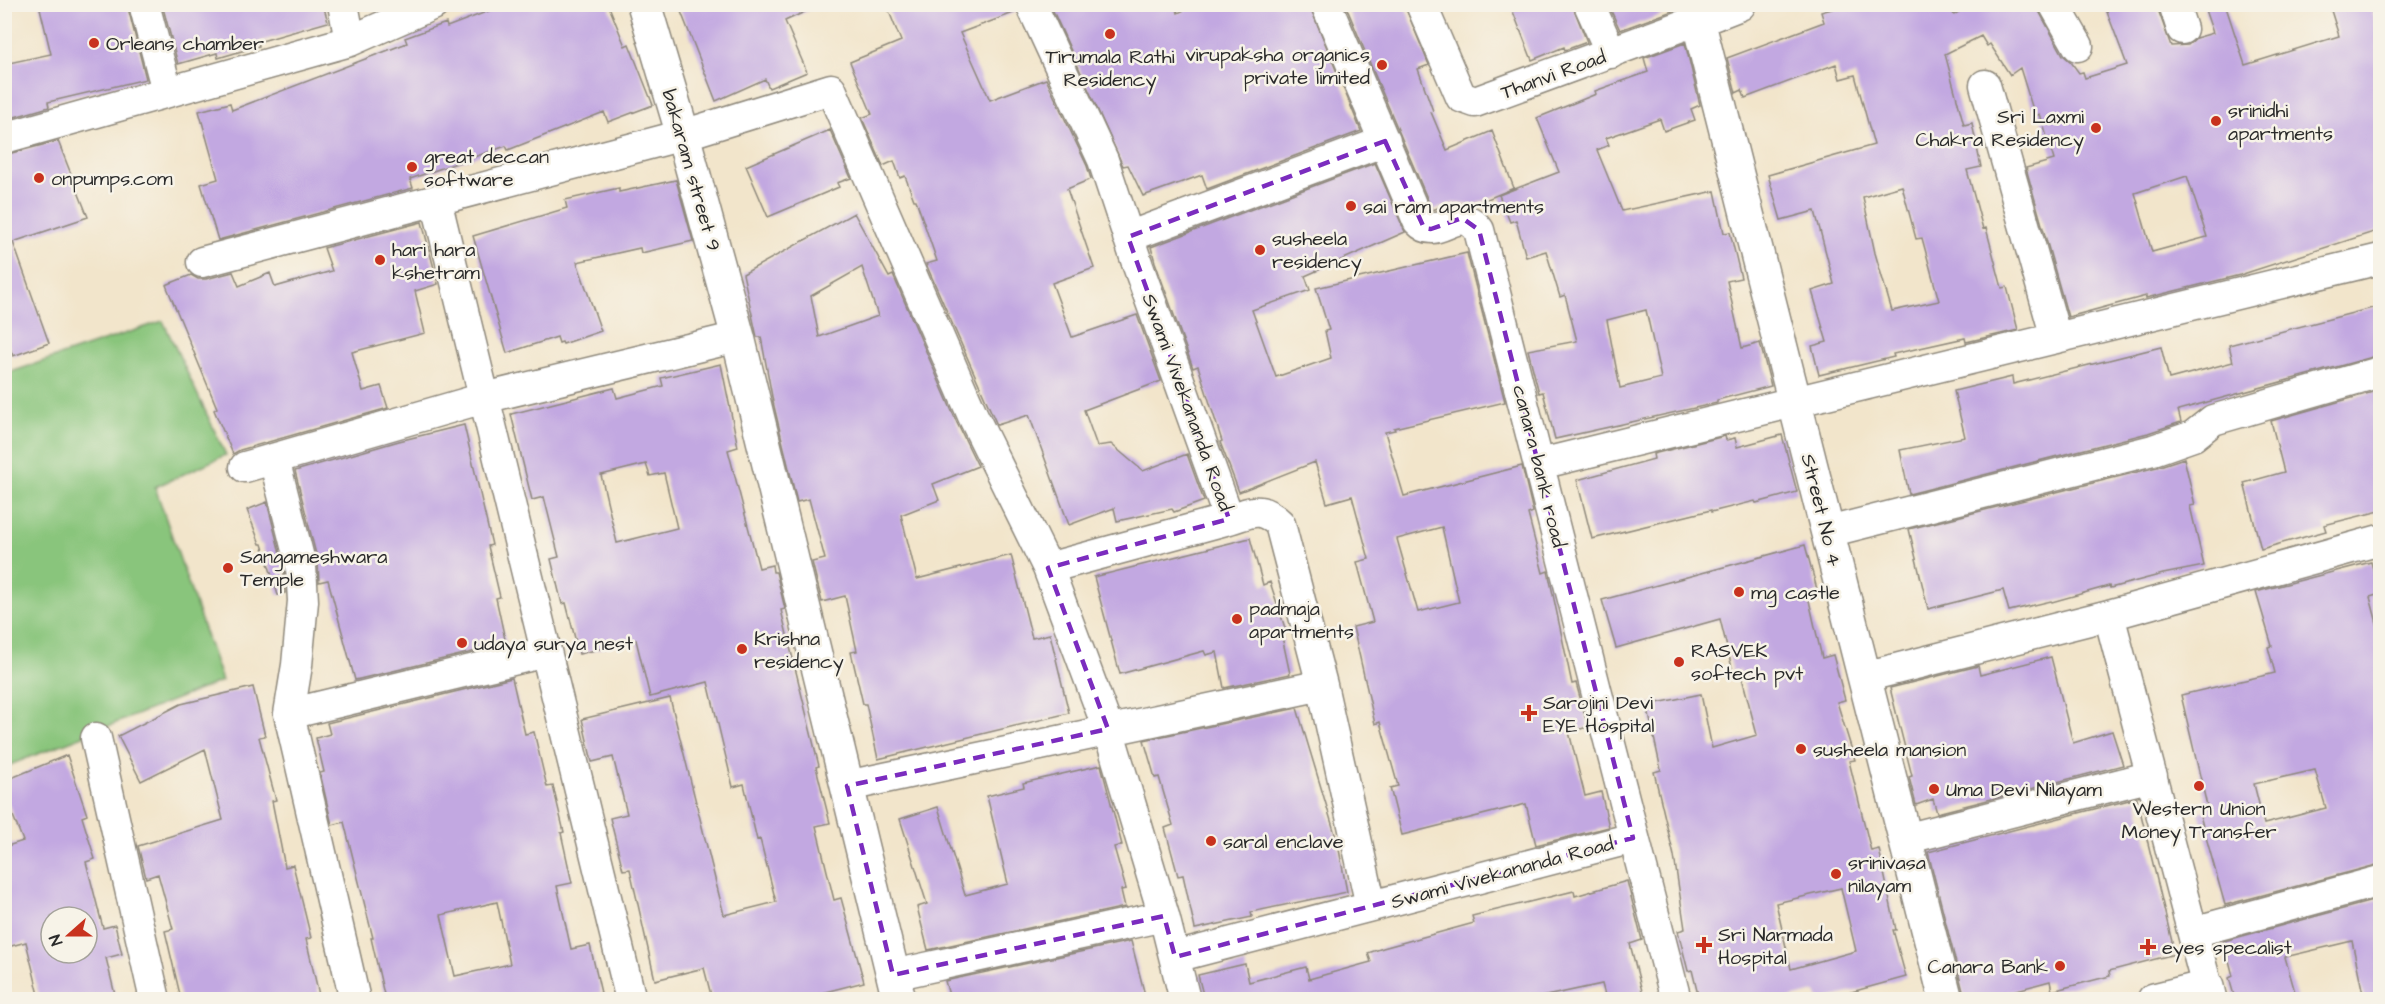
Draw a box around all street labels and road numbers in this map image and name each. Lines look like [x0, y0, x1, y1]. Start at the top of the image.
street label: Thanvi Road [1497, 43, 1610, 107]
street label: bakaram street 9 [655, 86, 728, 254]
street label: Swami Vivekananda Road [1135, 290, 1239, 515]
street label: canara bank road [1505, 382, 1573, 550]
street label: Street No 4 [1794, 451, 1849, 570]
street label: Swami Vivekananda Road [1388, 830, 1617, 916]

